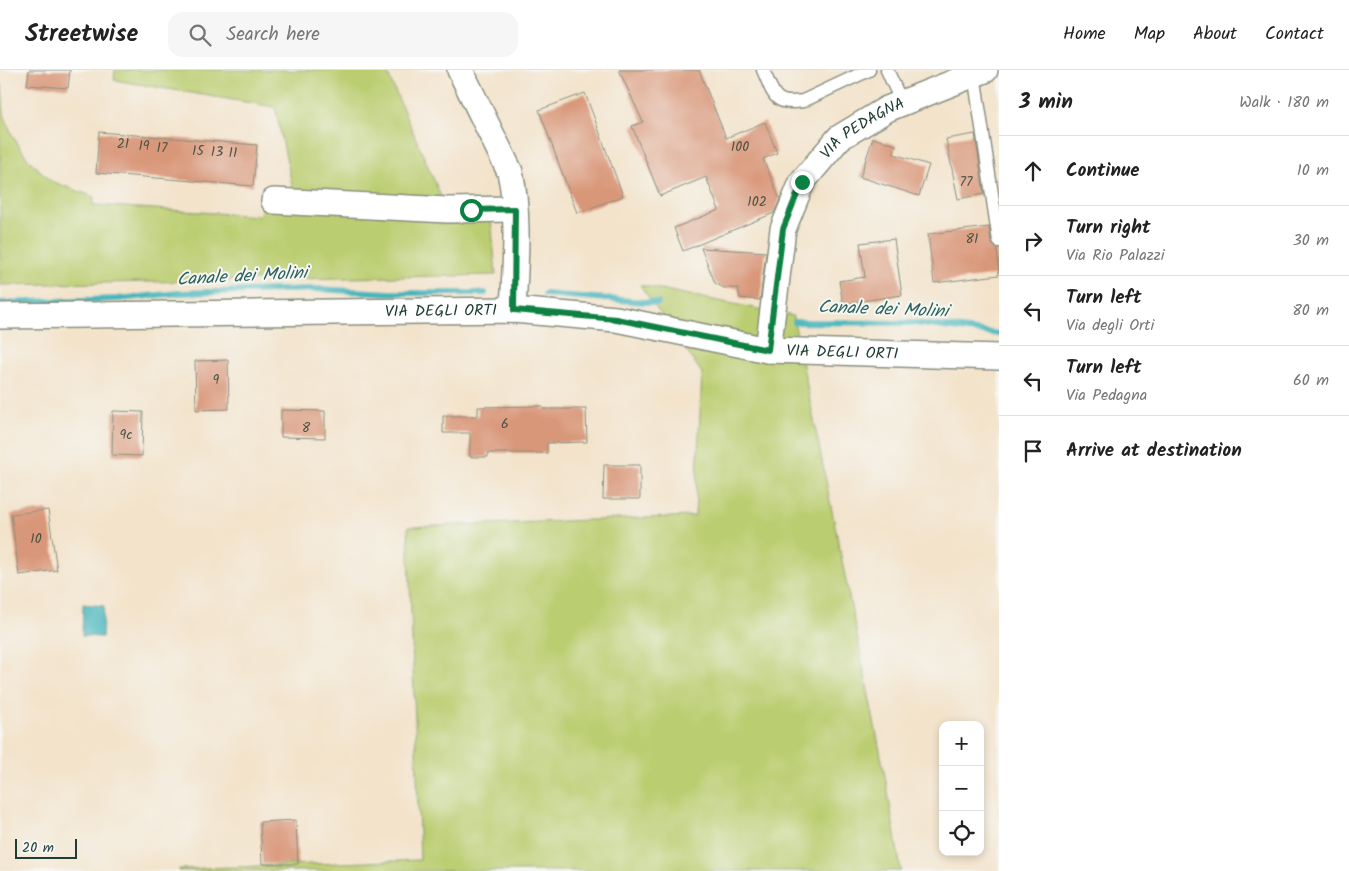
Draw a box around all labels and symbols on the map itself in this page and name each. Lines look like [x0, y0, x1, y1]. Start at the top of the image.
street label: VIA PEDAGNA [814, 91, 908, 165]
house number: 21 [117, 133, 129, 155]
house number: 19 [138, 135, 150, 157]
house number: 100 [731, 136, 749, 158]
house number: 17 [157, 137, 168, 159]
house number: 15 [192, 140, 205, 162]
house number: 13 [211, 141, 223, 163]
house number: 11 [229, 142, 237, 164]
route end [791, 171, 814, 194]
house number: 77 [960, 171, 973, 193]
house number: 102 [747, 191, 767, 213]
route start [460, 199, 483, 222]
house number: 81 [966, 228, 978, 250]
water label: Canale dei Molini [176, 259, 312, 295]
water label: Canale dei Molini [817, 293, 952, 327]
street label: VIA DEGLI ORTI [385, 298, 497, 324]
street label: VIA DEGLI ORTI [786, 338, 899, 366]
house number: 9 [213, 369, 220, 391]
house number: 6 [501, 413, 509, 435]
house number: 8 [302, 417, 311, 439]
house number: 9c [119, 424, 133, 446]
house number: 10 [30, 528, 42, 550]
scale bar [15, 836, 78, 859]

